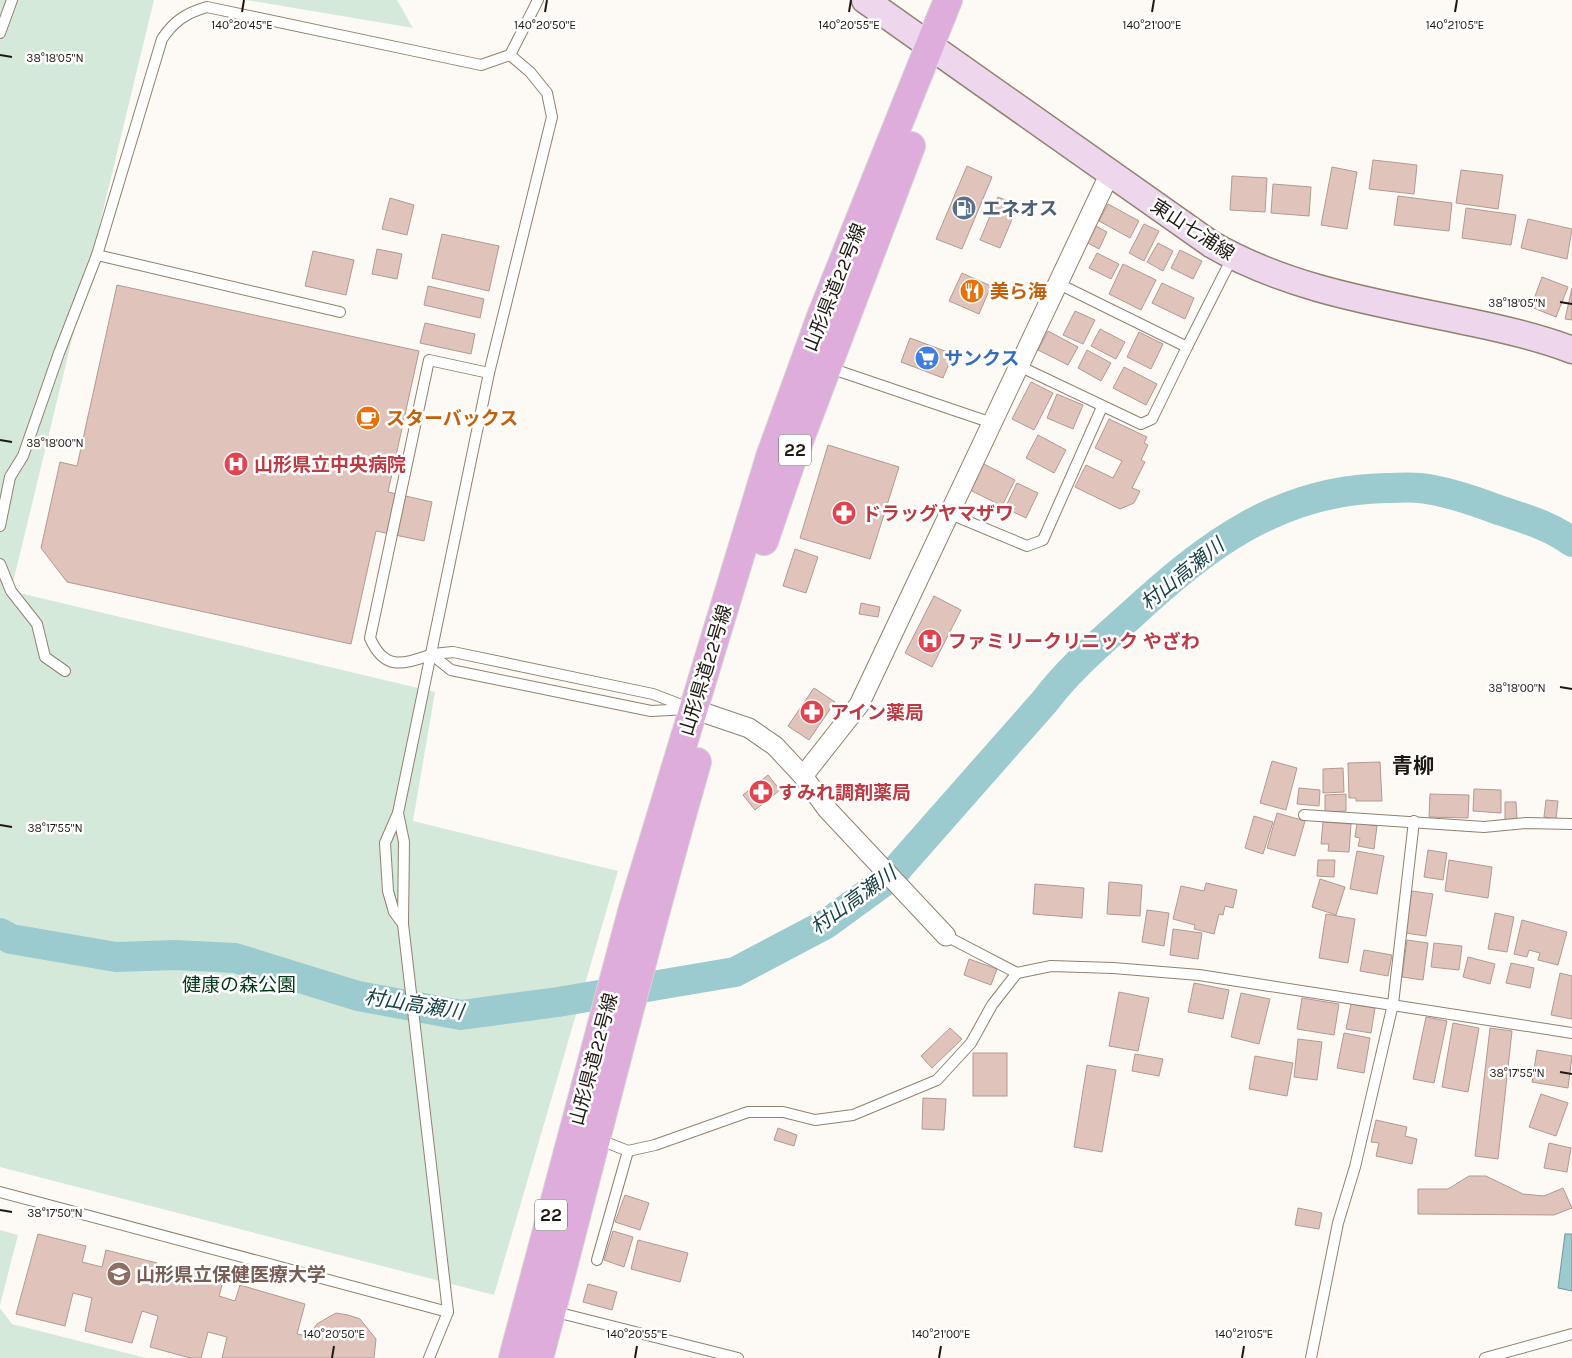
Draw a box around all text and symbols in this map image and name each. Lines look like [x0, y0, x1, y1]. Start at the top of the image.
text: 140°20'45"E [211, 18, 273, 32]
text: 140°20'50"E [514, 18, 576, 32]
text: 140°20'55"E [818, 18, 880, 32]
text: 140°21'00"E [1122, 18, 1182, 32]
text: 140°21'05"E [1426, 18, 1484, 32]
text: 38°18'05"N [26, 51, 84, 65]
fuel station icon: エネオス [951, 195, 977, 221]
street label: 東山七浦線 [1147, 195, 1238, 265]
place label: エネオス [982, 198, 1058, 220]
street label: 山形県道22号線 [799, 220, 871, 355]
restaurant icon: 美ら海 [959, 278, 985, 304]
place label: 美ら海 [990, 281, 1047, 303]
text: 38°18'05"N [1488, 296, 1546, 310]
supermarket icon: サンクス [914, 345, 940, 371]
place label: サンクス [944, 348, 1019, 370]
cafe icon: スターバックス [355, 405, 381, 431]
place label: スターバックス [386, 408, 518, 430]
road number: 22 [779, 434, 811, 466]
text: 38°18'00"N [26, 436, 84, 450]
hospital icon: 山形県立中央病院 [223, 451, 249, 477]
place label: 山形県立中央病院 [254, 454, 406, 476]
pharmacy icon: ドラッグヤマザワ [831, 500, 857, 526]
place label: ドラッグヤマザワ [862, 503, 1014, 525]
water label: 村山高瀬川 [1136, 533, 1230, 615]
street label: 山形県道22号線 [676, 602, 736, 739]
hospital icon: ファミリークリニック やざわ [917, 628, 943, 654]
place label: ファミリークリニック やざわ [948, 631, 1200, 653]
text: 38°18'00"N [1488, 681, 1546, 695]
pharmacy icon: アイン薬局 [799, 699, 825, 725]
place label: アイン薬局 [830, 702, 924, 724]
district label: 青柳 [1392, 754, 1434, 778]
pharmacy icon: すみれ調剤薬局 [748, 779, 774, 805]
place label: すみれ調剤薬局 [778, 782, 911, 804]
text: 38°17'55"N [27, 821, 83, 835]
water label: 村山高瀬川 [806, 861, 902, 939]
park label: 健康の森公園 [182, 974, 296, 996]
water label: 村山高瀬川 [363, 985, 467, 1024]
street label: 山形県道22号線 [566, 991, 622, 1128]
text: 38°17'55"N [1489, 1066, 1545, 1080]
road number: 22 [535, 1200, 567, 1230]
text: 38°17'50"N [27, 1206, 83, 1220]
school or university icon: 山形県立保健医療大学 [106, 1261, 132, 1287]
place label: 山形県立保健医療大学 [136, 1264, 326, 1286]
text: 140°20'50"E [303, 1327, 365, 1341]
text: 140°20'55"E [606, 1327, 668, 1341]
text: 140°21'00"E [911, 1327, 971, 1341]
text: 140°21'05"E [1215, 1327, 1273, 1341]

